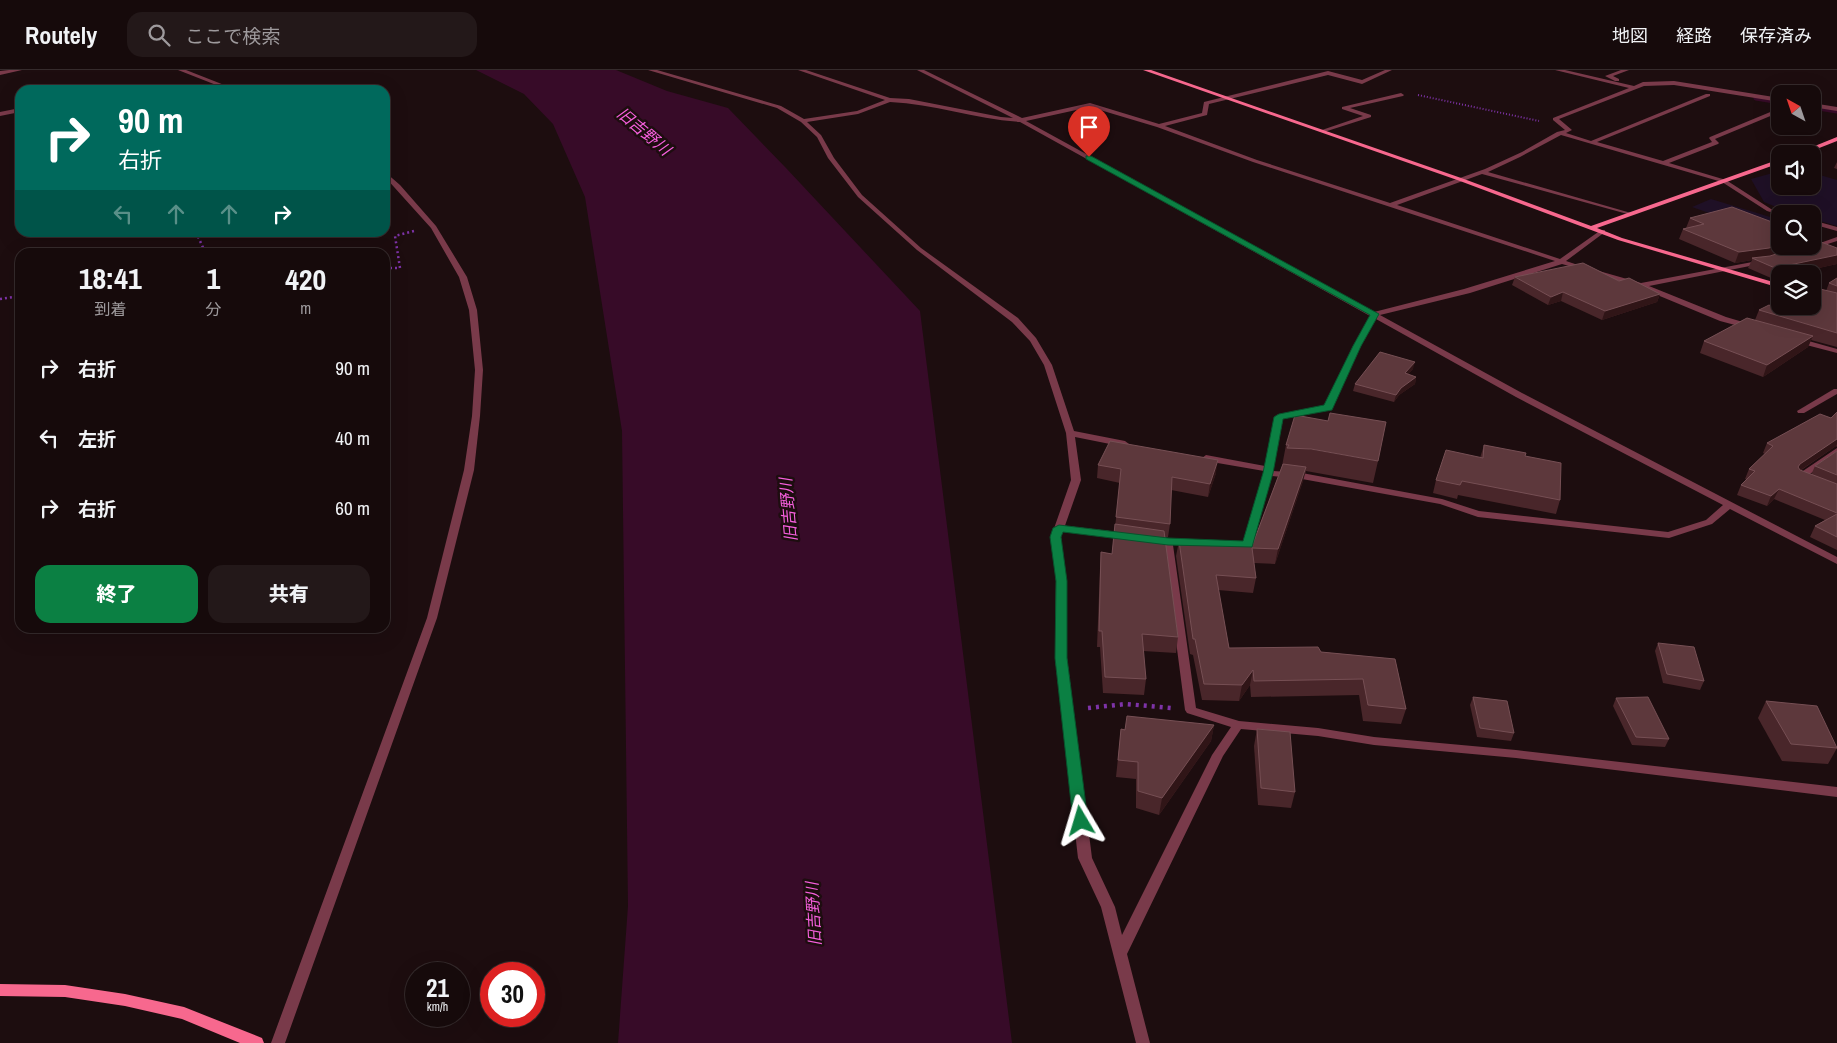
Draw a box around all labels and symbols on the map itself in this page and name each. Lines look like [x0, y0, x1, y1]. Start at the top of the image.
north arrow [1771, 85, 1821, 135]
water label: 旧吉野川 [612, 102, 677, 161]
pin [1068, 106, 1110, 157]
water label: 旧吉野川 [774, 475, 802, 543]
position arrow [1054, 794, 1106, 846]
water label: 旧吉野川 [800, 879, 826, 947]
speed limit sign: 30 [480, 962, 545, 1027]

